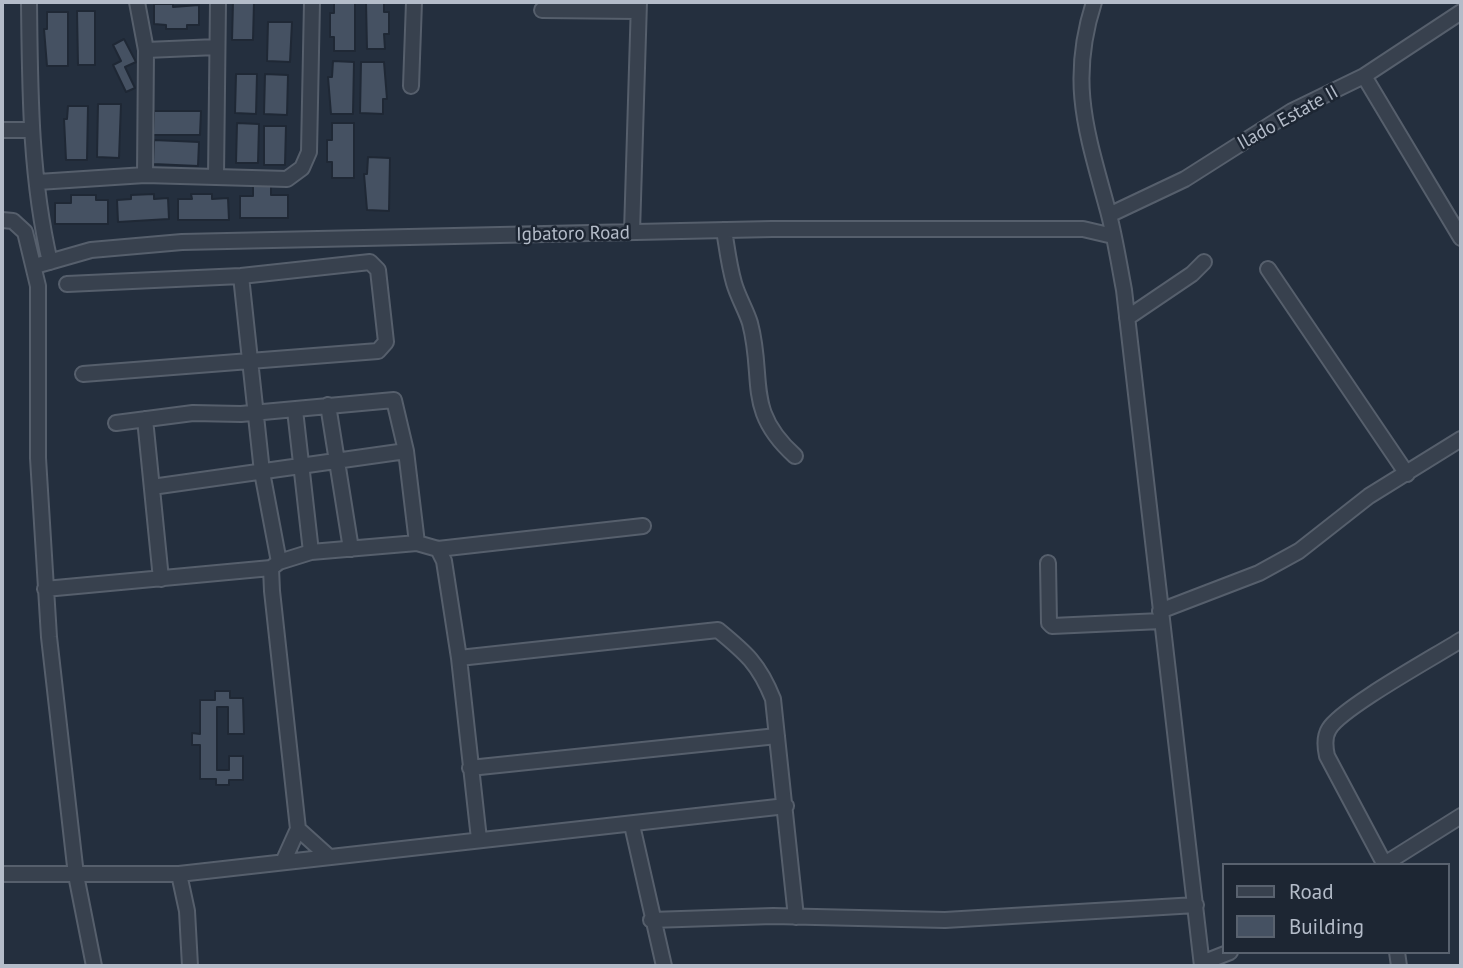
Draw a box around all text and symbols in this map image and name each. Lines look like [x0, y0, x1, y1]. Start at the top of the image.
street label: Ilado Estate II [1233, 81, 1343, 155]
street label: Igbatoro Road [516, 222, 630, 246]
legend [1222, 863, 1449, 954]
text: Road [1289, 878, 1333, 905]
text: Building [1289, 913, 1364, 940]

